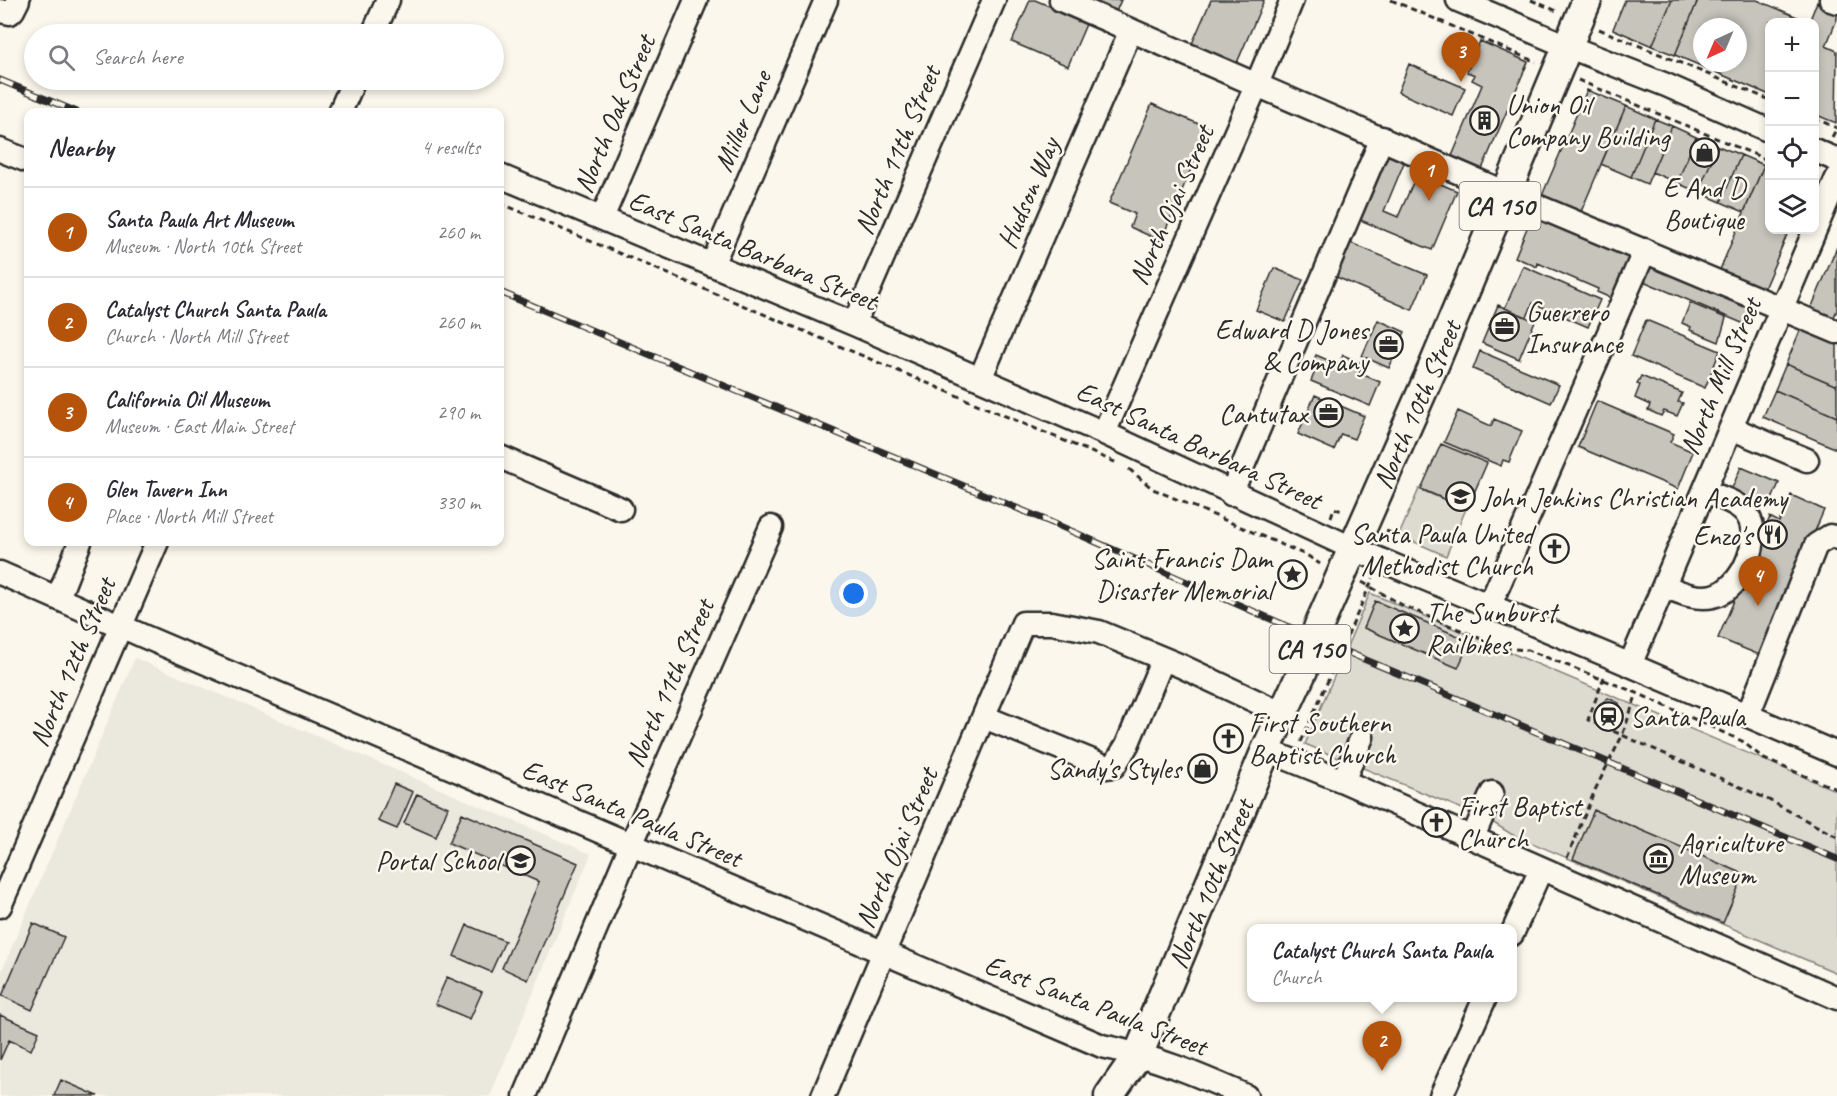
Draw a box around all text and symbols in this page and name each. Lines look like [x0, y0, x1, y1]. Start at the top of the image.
north arrow [1693, 18, 1747, 72]
map controls [1765, 18, 1819, 234]
button: + [1765, 18, 1819, 72]
search box [24, 24, 504, 90]
street label: North Oak Street [565, 27, 664, 198]
pin: 3 [1442, 32, 1480, 82]
icon: search [45, 41, 78, 74]
text: Search here [93, 43, 183, 71]
street label: North 11th Street [846, 58, 949, 240]
street label: Miller Lane [705, 64, 780, 177]
button: − [1765, 72, 1819, 126]
place label: Union Oil Company Building [1506, 87, 1671, 154]
building icon: Union Oil Company Building [1469, 104, 1501, 136]
street label: North Ojai Street [1120, 118, 1223, 290]
button: locate [1765, 126, 1819, 180]
street label: Hudson Way [989, 130, 1068, 254]
text: Nearby [48, 131, 113, 164]
text: 4 results [421, 135, 480, 160]
shop icon: E And D Boutique [1688, 136, 1720, 168]
pin: 1 [1410, 152, 1448, 201]
place label: E And D Boutique [1663, 170, 1748, 237]
button: layers [1765, 180, 1819, 234]
street label: East Santa Barbara Street [624, 182, 885, 319]
road number: CA 150 [1460, 182, 1540, 230]
text: Santa Paula Art Museum [105, 206, 293, 234]
text: 1 [63, 220, 72, 245]
text: 260 m [437, 220, 480, 245]
text: Museum · North 10th Street [105, 234, 301, 259]
street label: North Mill Street [1671, 290, 1770, 460]
place label: Guerrero Insurance [1526, 294, 1624, 361]
text: Catalyst Church Santa Paula [105, 296, 326, 324]
text: 2 [63, 310, 72, 335]
text: 260 m [437, 310, 480, 335]
office icon: Guerrero Insurance [1489, 311, 1521, 343]
place label: Edward D Jones & Company [1215, 312, 1370, 379]
street label: North 10th Street [1364, 313, 1469, 494]
text: Church · North Mill Street [105, 324, 288, 349]
office icon: Edward D Jones & Company [1373, 329, 1405, 361]
street label: East Santa Barbara Street [1071, 373, 1330, 518]
text: California Oil Museum [105, 386, 269, 414]
place label: Cantutax [1219, 396, 1309, 431]
office icon: Cantutax [1312, 397, 1344, 429]
text: 3 [63, 400, 72, 425]
text: 290 m [437, 400, 480, 425]
text: Museum · East Main Street [105, 414, 294, 439]
text: Glen Tavern Inn [105, 476, 227, 504]
place label: John Jenkins Christian Academy [1480, 480, 1790, 515]
school or university icon: John Jenkins Christian Academy [1445, 481, 1477, 513]
text: 4 [63, 490, 72, 515]
text: 330 m [437, 490, 480, 515]
text: Place · North Mill Street [105, 504, 273, 529]
place label: Santa Paula United Methodist Church [1350, 516, 1537, 583]
place label: Enzo's [1693, 518, 1754, 553]
restaurant icon: Enzo's [1757, 519, 1789, 551]
church icon: Santa Paula United Methodist Church [1538, 533, 1570, 565]
place label: Saint Francis Dam Disaster Memorial [1091, 541, 1277, 608]
pin: 4 [1738, 556, 1778, 606]
place icon: Saint Francis Dam Disaster Memorial [1277, 558, 1309, 590]
street label: North 12th Street [21, 570, 124, 752]
your location [839, 579, 868, 608]
street label: North 11th Street [616, 591, 723, 772]
place label: The Sunburst Railbikes [1426, 595, 1560, 662]
place icon: The Sunburst Railbikes [1389, 612, 1421, 644]
road number: CA 150 [1270, 625, 1350, 673]
place label: Santa Paula [1630, 699, 1747, 734]
station icon: Santa Paula [1593, 700, 1625, 732]
place label: First Southern Baptist Church [1249, 705, 1397, 772]
church icon: First Southern Baptist Church [1212, 722, 1244, 754]
street label: East Santa Paula Street [517, 751, 750, 876]
place label: Sandy's Styles [1047, 751, 1183, 786]
shop icon: Sandy's Styles [1186, 752, 1218, 784]
street label: North Ojai Street [847, 760, 946, 933]
place label: First Baptist Church [1458, 789, 1584, 856]
street label: North 10th Street [1159, 791, 1262, 973]
church icon: First Baptist Church [1421, 806, 1453, 838]
place label: Agriculture Museum [1679, 825, 1785, 892]
museum icon: Agriculture Museum [1642, 842, 1674, 874]
place label: Portal School [376, 843, 505, 878]
school or university icon: Portal School [505, 844, 537, 876]
popup [1247, 924, 1517, 1002]
text: Catalyst Church Santa Paula [1272, 937, 1492, 965]
street label: East Santa Paula Street [980, 947, 1215, 1064]
text: Church [1272, 965, 1322, 990]
pin: 2 [1362, 1022, 1402, 1071]

